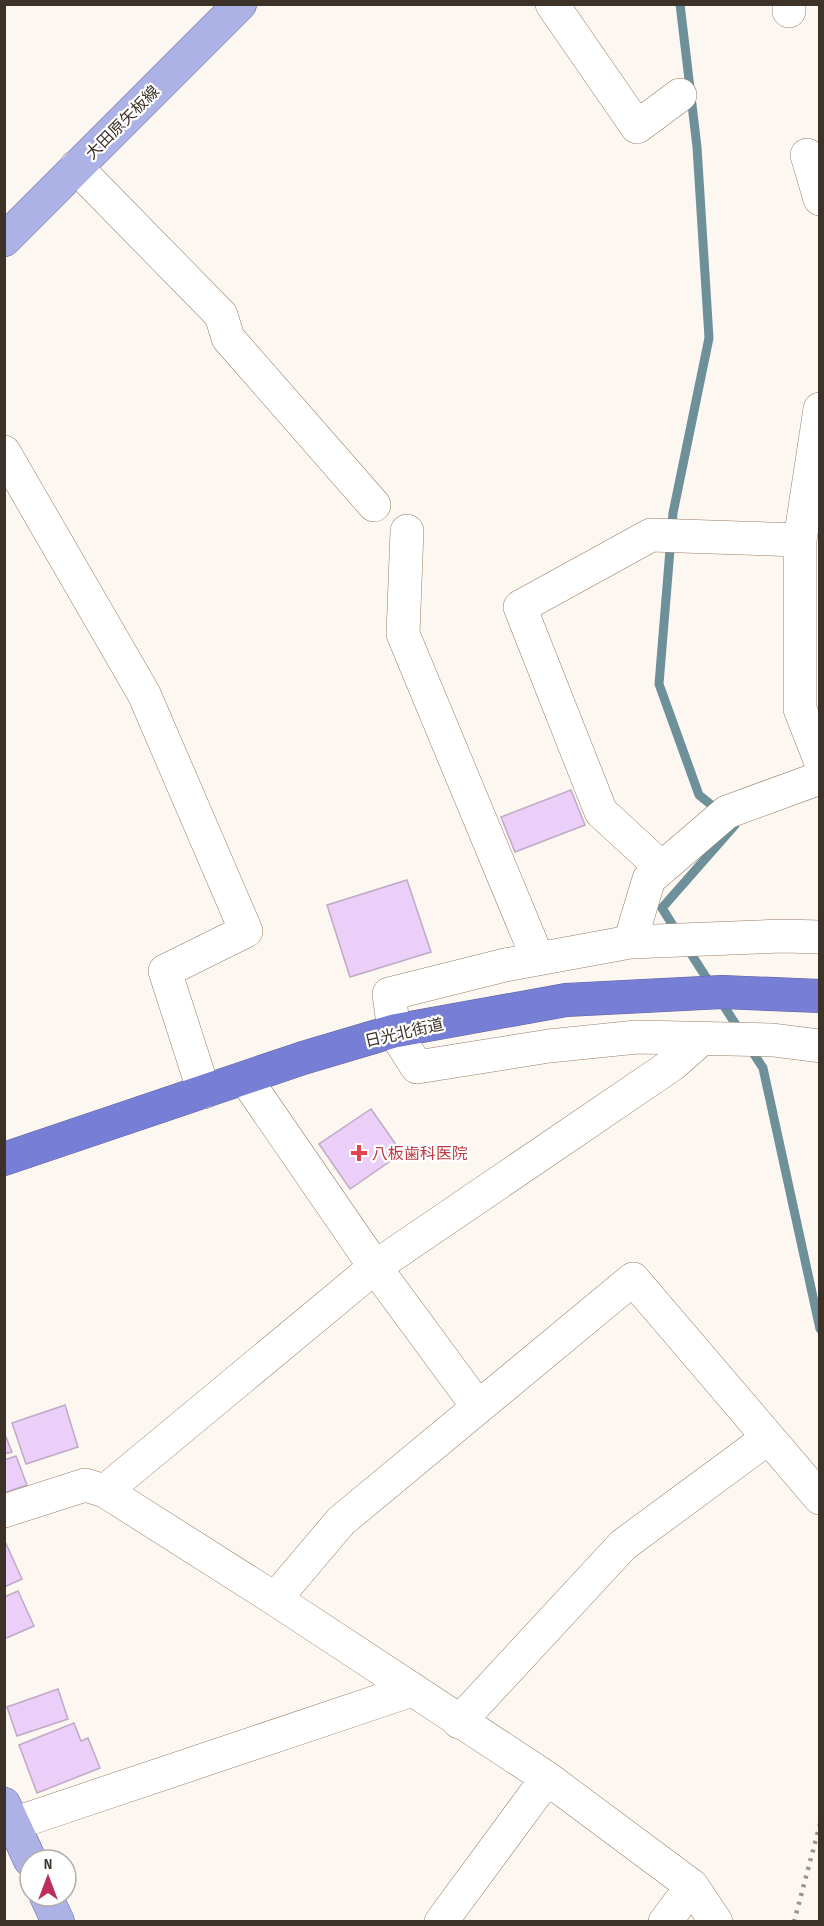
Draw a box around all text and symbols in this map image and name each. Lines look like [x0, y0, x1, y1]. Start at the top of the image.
street label: 大田原矢板線 [82, 82, 164, 164]
street label: 日光北街道 [363, 1015, 445, 1052]
marker: 八板歯科医院 [350, 1144, 368, 1162]
place label: 八板歯科医院 [372, 1145, 468, 1164]
north arrow [18, 1848, 78, 1908]
text: N [44, 1855, 52, 1874]

